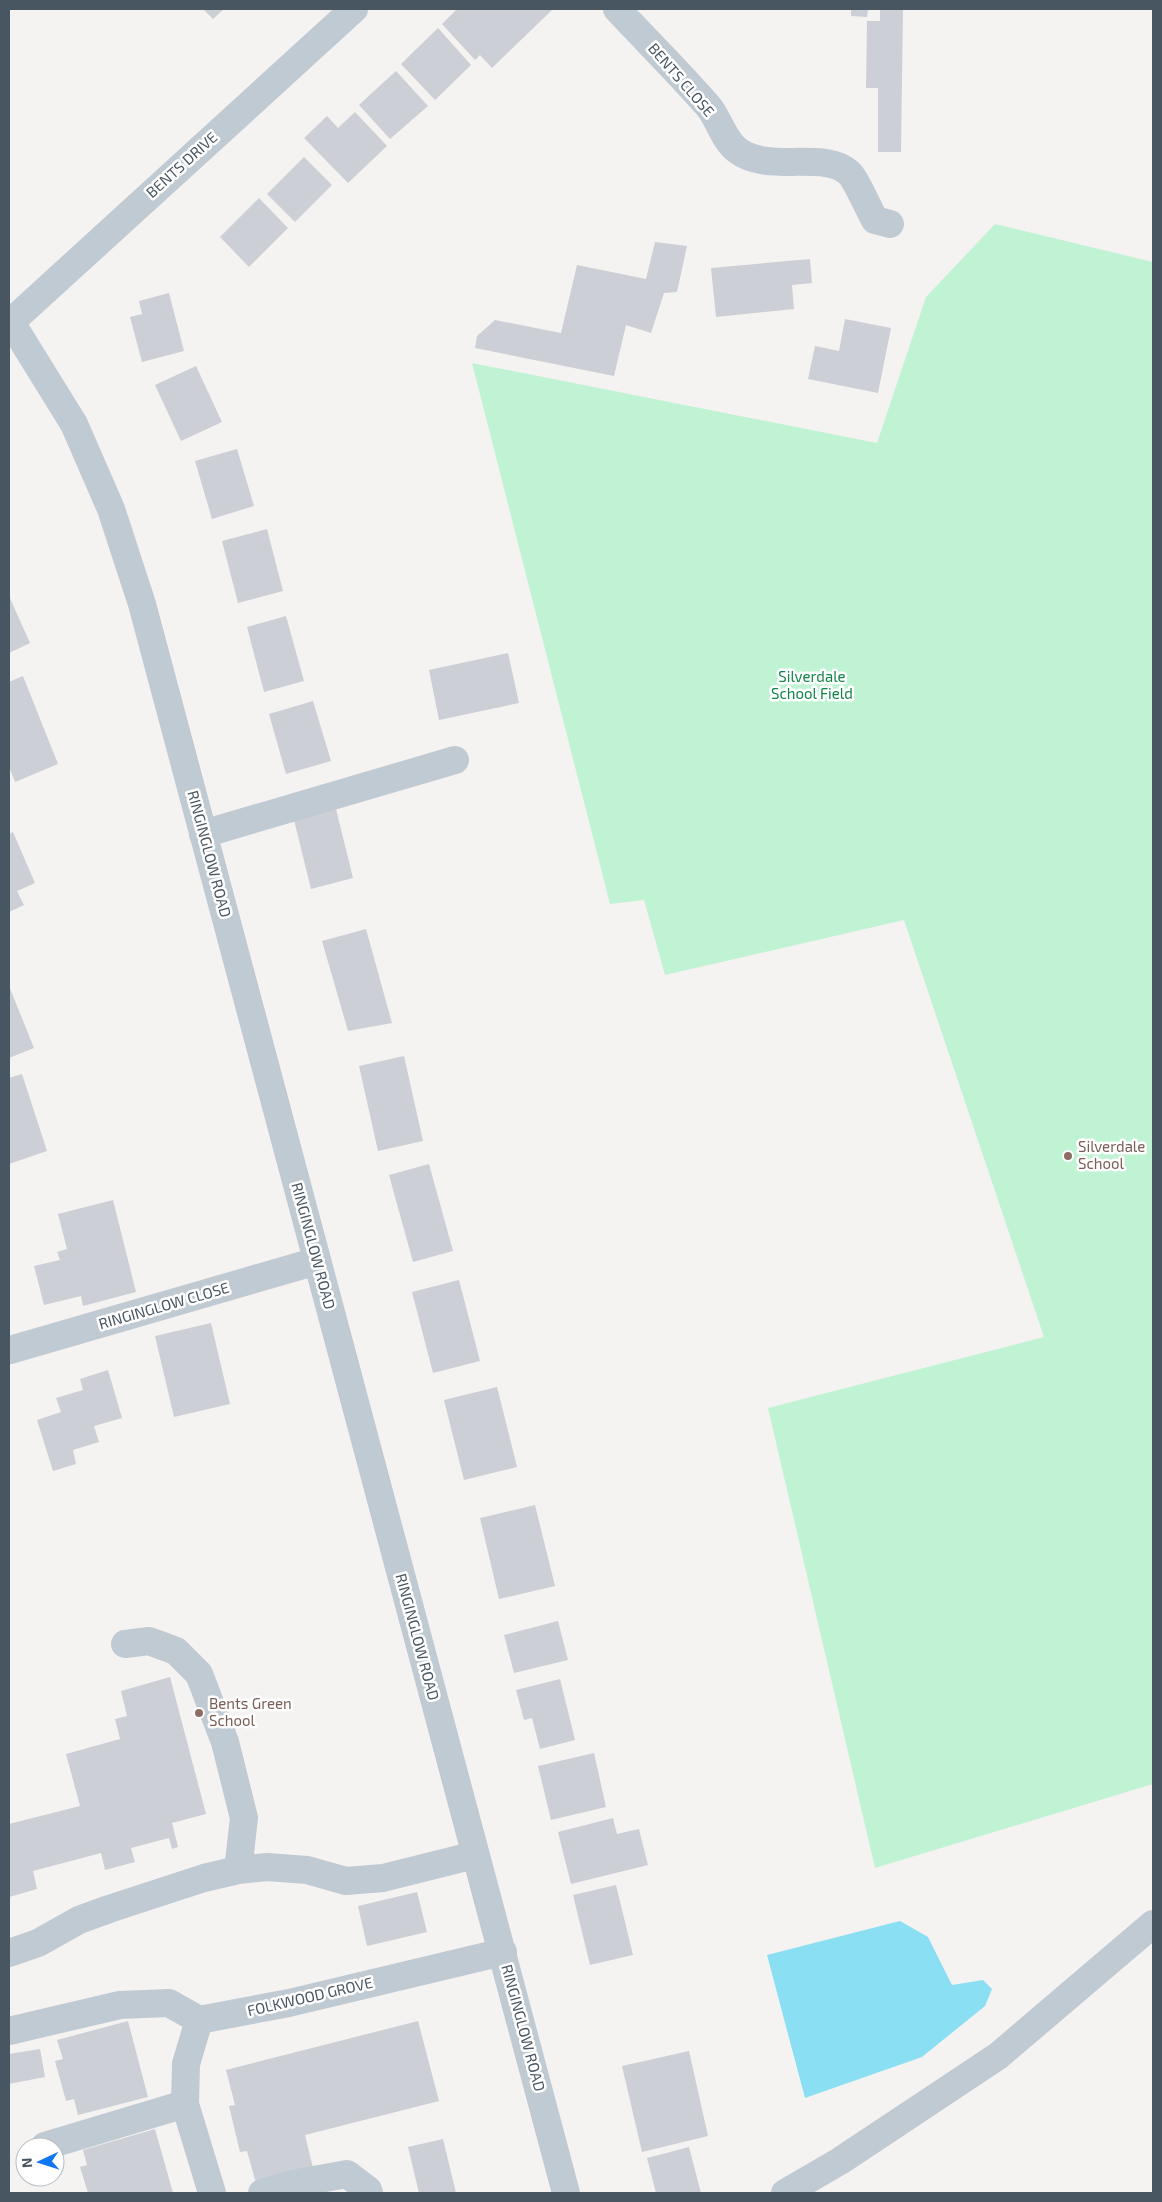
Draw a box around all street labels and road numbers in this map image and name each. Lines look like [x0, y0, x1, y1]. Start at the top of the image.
street label: BENTS CLOSE [645, 39, 719, 120]
street label: BENTS DRIVE [142, 128, 221, 201]
street label: RINGINGLOW ROAD [184, 788, 236, 919]
street label: RINGINGLOW ROAD [288, 1180, 340, 1311]
street label: RINGINGLOW CLOSE [96, 1278, 231, 1332]
street label: RINGINGLOW ROAD [392, 1571, 444, 1702]
street label: RINGINGLOW ROAD [498, 1962, 550, 2093]
street label: FOLKWOOD GROVE [245, 1973, 374, 2019]

